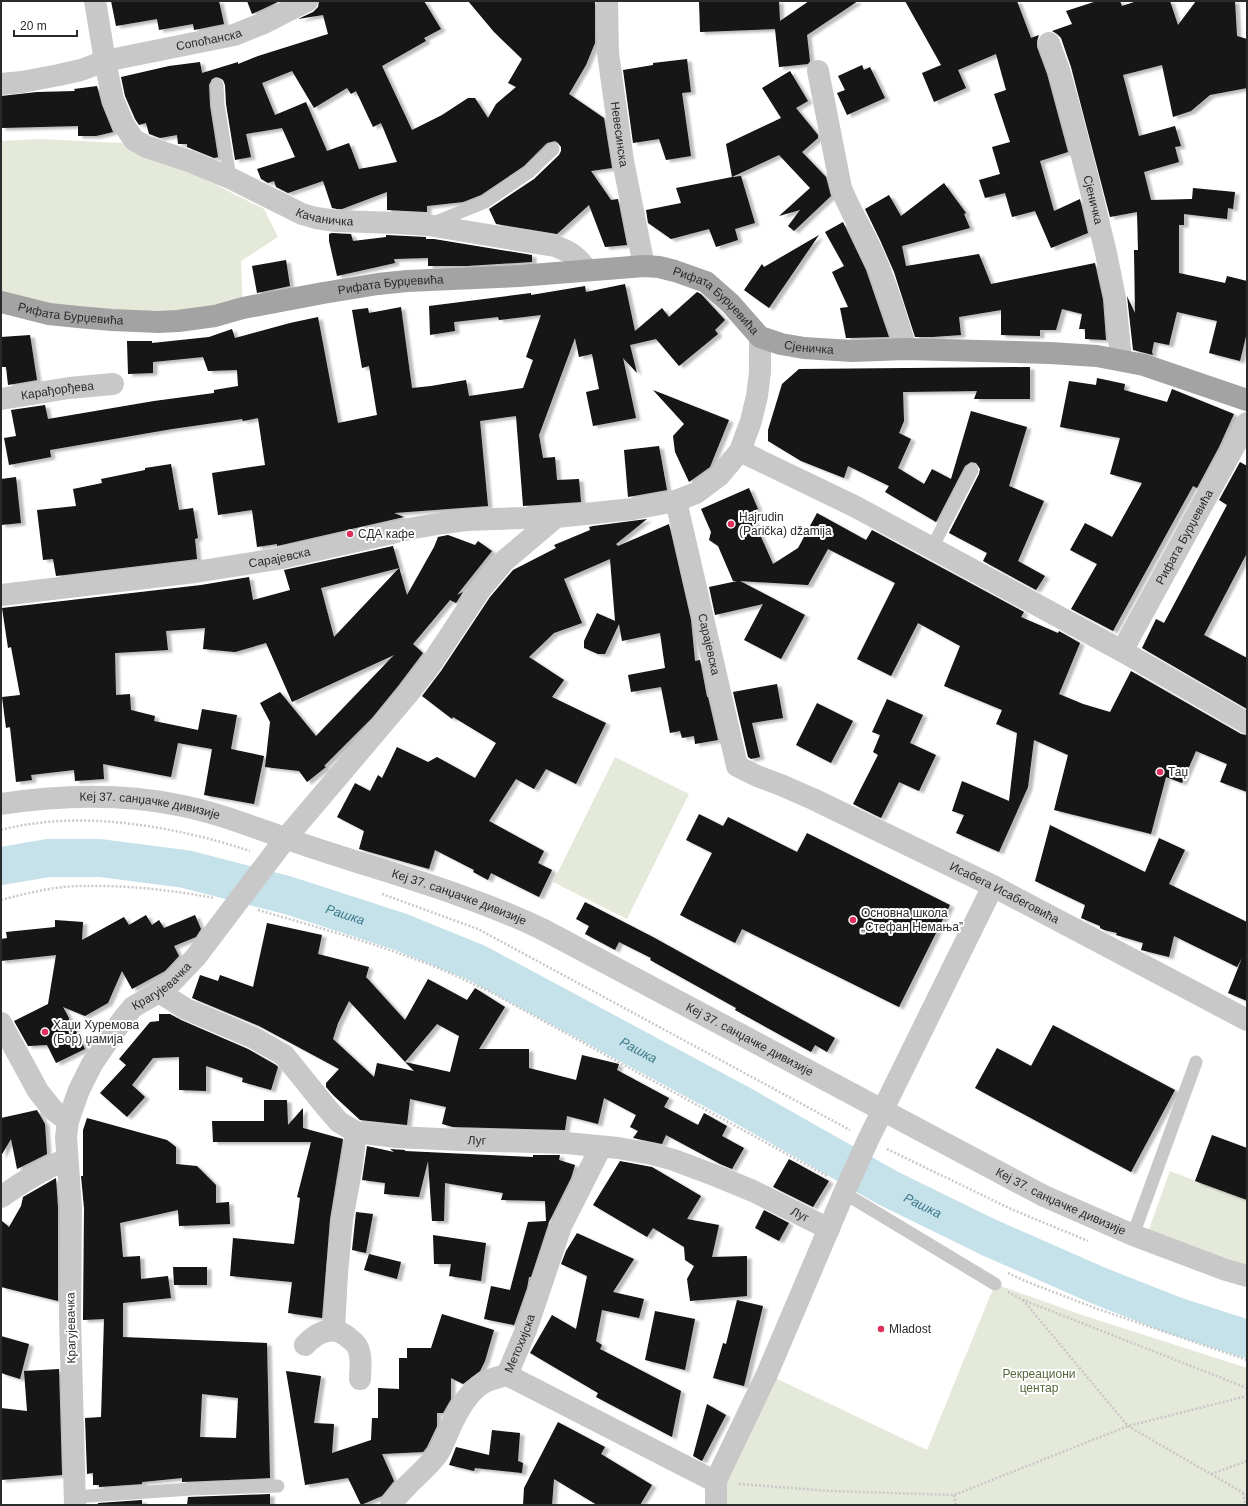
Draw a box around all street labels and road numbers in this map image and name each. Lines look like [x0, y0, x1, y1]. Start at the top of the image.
street label: Сопоћанска [175, 25, 244, 54]
street label: Невесинска [608, 101, 631, 168]
street label: Сјеничка [1080, 174, 1106, 226]
street label: Качаничка [294, 205, 354, 229]
street label: Рифата Бурџевића [671, 264, 762, 338]
street label: Рифата Бурџевића [337, 272, 444, 297]
street label: Рифата Бурџевића [17, 300, 124, 328]
street label: Сјеничка [783, 338, 834, 357]
street label: Карађорђева [20, 379, 95, 403]
street label: Рифата Бурџевића [1153, 487, 1216, 587]
street label: Сарајевска [248, 545, 312, 570]
street label: Сарајевска [695, 612, 723, 677]
street label: Кеј 37. санџачке дивизије [79, 790, 222, 822]
street label: Исабега Исабеговића [947, 859, 1062, 927]
street label: Кеј 37. санџачке дивизије [390, 866, 529, 928]
street label: Крагујевачка [129, 959, 194, 1013]
street label: Кеј 37. санџачке дивизије [684, 1000, 816, 1079]
street label: Луг [467, 1133, 487, 1148]
street label: Кеј 37. санџачке дивизије [993, 1165, 1128, 1238]
street label: Луг [789, 1204, 812, 1225]
street label: Крагујевачка [63, 1292, 79, 1364]
street label: Метохијска [502, 1312, 538, 1375]

